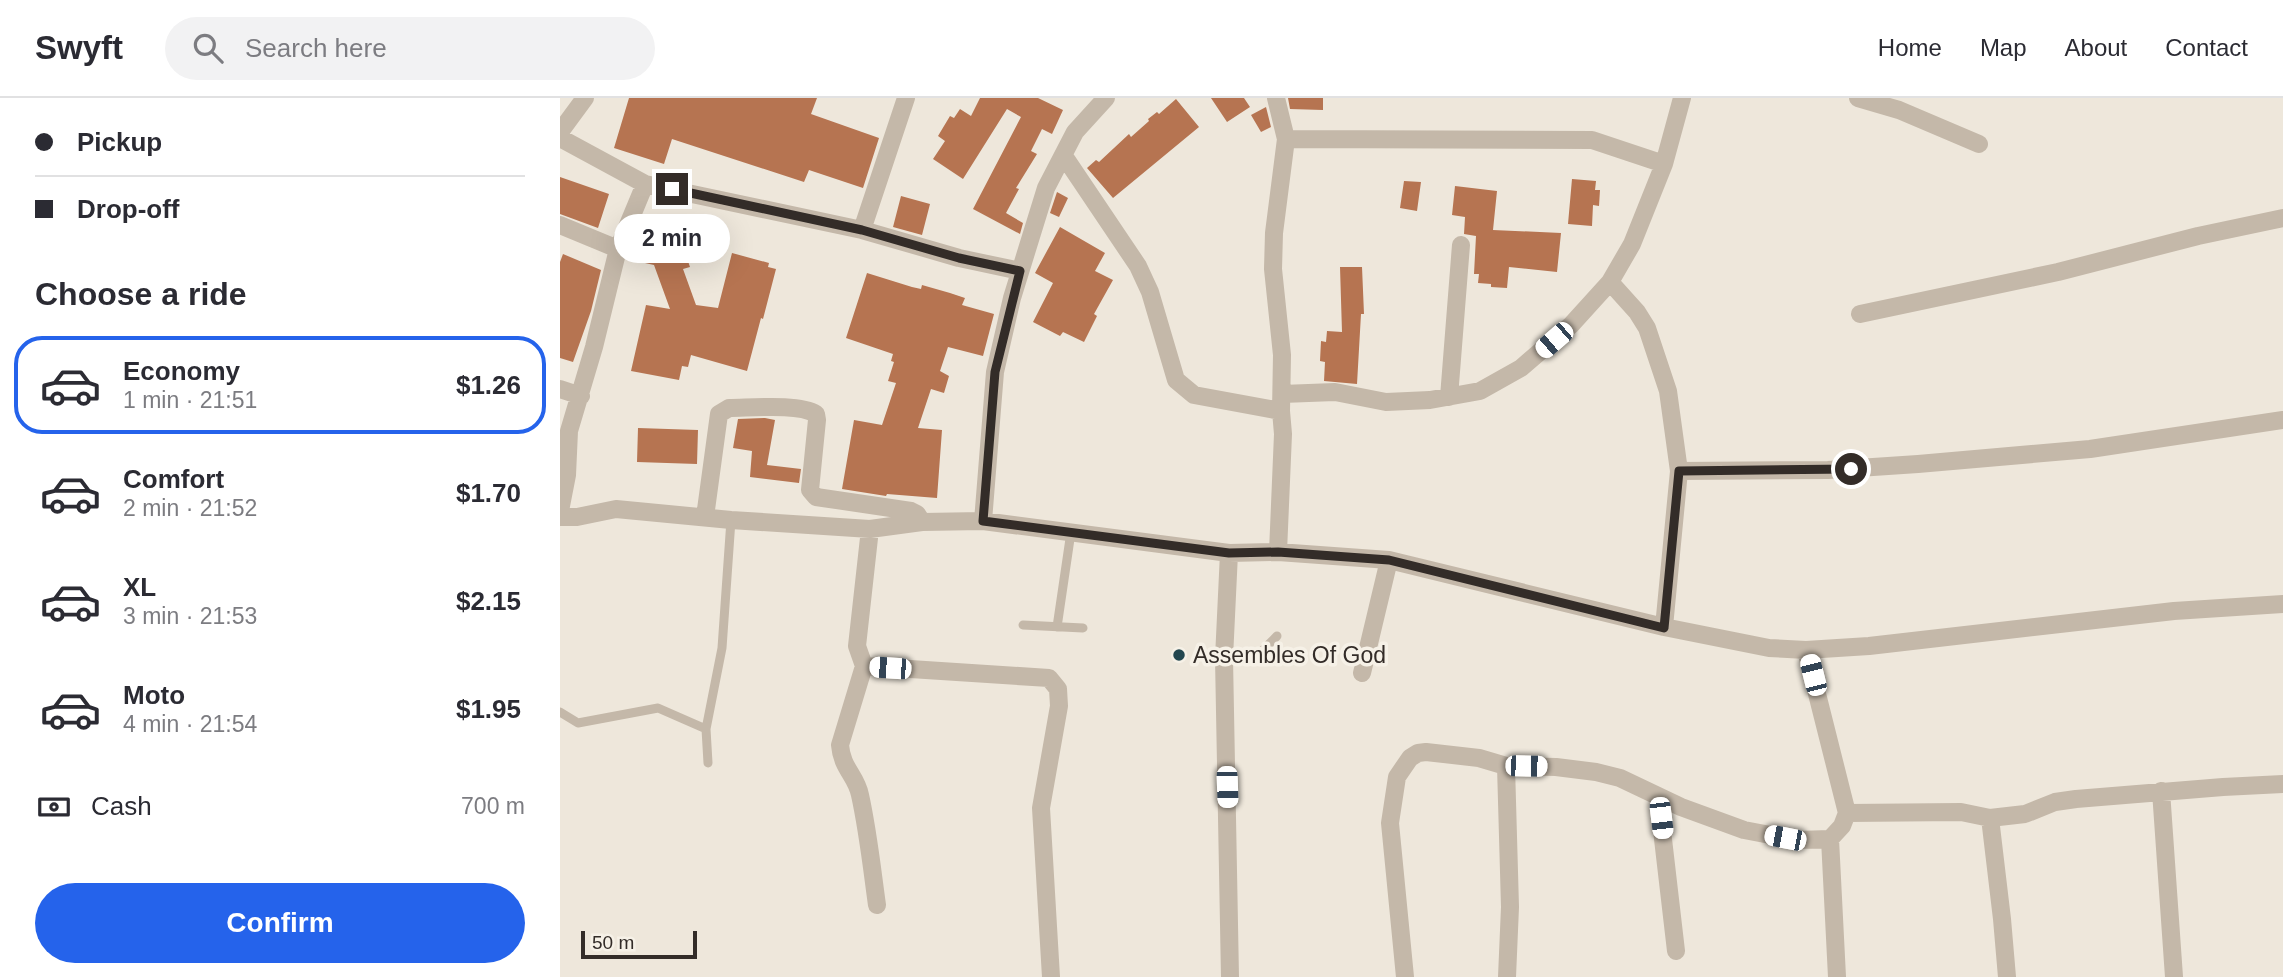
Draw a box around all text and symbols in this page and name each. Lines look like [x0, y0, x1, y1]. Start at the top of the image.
search box [165, 17, 655, 80]
text: Swyft [35, 29, 123, 66]
icon: search [189, 29, 227, 67]
text: Search here [245, 33, 387, 63]
text: Home [1878, 34, 1942, 61]
text: Map [1980, 34, 2027, 61]
text: About [2065, 34, 2127, 61]
text: Contact [2165, 34, 2248, 61]
text: Pickup [77, 127, 162, 157]
route end [656, 173, 688, 205]
text: Drop-off [77, 194, 180, 224]
callout: 2 min [614, 214, 730, 262]
text: 2 min [642, 225, 702, 251]
text: Choose a ride [35, 276, 247, 312]
car [1532, 318, 1577, 362]
icon: car [39, 354, 102, 417]
text: Economy [123, 356, 240, 386]
text: $1.26 [456, 370, 521, 400]
text: 1 min · 21:51 [123, 387, 257, 413]
route start [1835, 453, 1867, 485]
icon: car [39, 462, 102, 525]
text: Comfort [123, 464, 224, 494]
text: $1.70 [456, 478, 521, 508]
text: 2 min · 21:52 [123, 495, 257, 521]
icon: car [39, 570, 102, 633]
text: XL [123, 572, 156, 602]
text: $2.15 [456, 586, 521, 616]
text: 3 min · 21:53 [123, 603, 257, 629]
place label: Assembles Of God [1193, 642, 1386, 668]
marker: Assembles Of God [1171, 647, 1187, 663]
car [1798, 652, 1829, 698]
car [869, 656, 912, 680]
icon: car [39, 678, 102, 741]
text: Moto [123, 680, 185, 710]
text: $1.95 [456, 694, 521, 724]
text: 4 min · 21:54 [123, 711, 257, 737]
car [1505, 755, 1548, 777]
car [1216, 766, 1239, 808]
icon: cash [35, 788, 73, 826]
text: Cash [91, 791, 152, 821]
text: 700 m [461, 793, 525, 819]
car [1649, 796, 1674, 840]
car [1763, 824, 1808, 852]
button: Confirm [35, 883, 525, 963]
scale bar [581, 928, 696, 960]
text: 50 m [592, 932, 634, 953]

